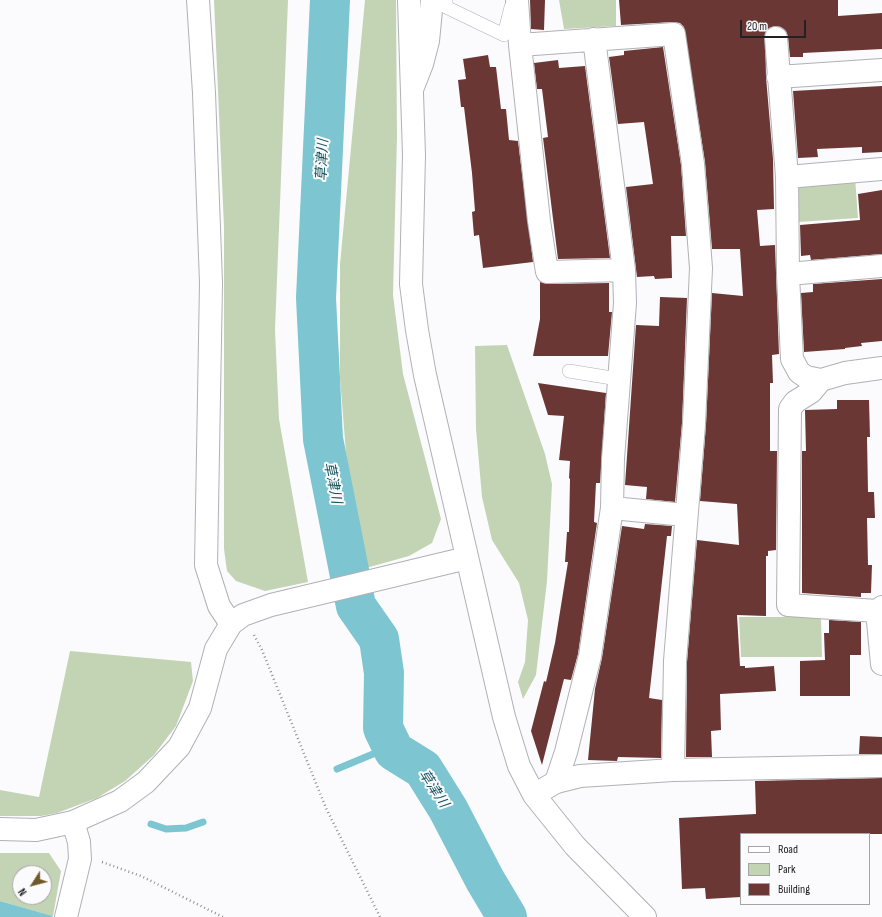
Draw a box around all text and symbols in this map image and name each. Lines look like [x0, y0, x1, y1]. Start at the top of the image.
scale bar [742, 12, 808, 38]
text: 20 m [747, 19, 767, 34]
water label: 草津川 [314, 139, 332, 181]
water label: 草津川 [320, 461, 344, 505]
water label: 草津川 [415, 767, 451, 811]
legend [740, 833, 870, 905]
text: Road [778, 842, 798, 857]
text: Park [778, 862, 796, 877]
north arrow [12, 865, 52, 905]
text: Building [778, 882, 810, 897]
text: N [16, 886, 30, 898]

